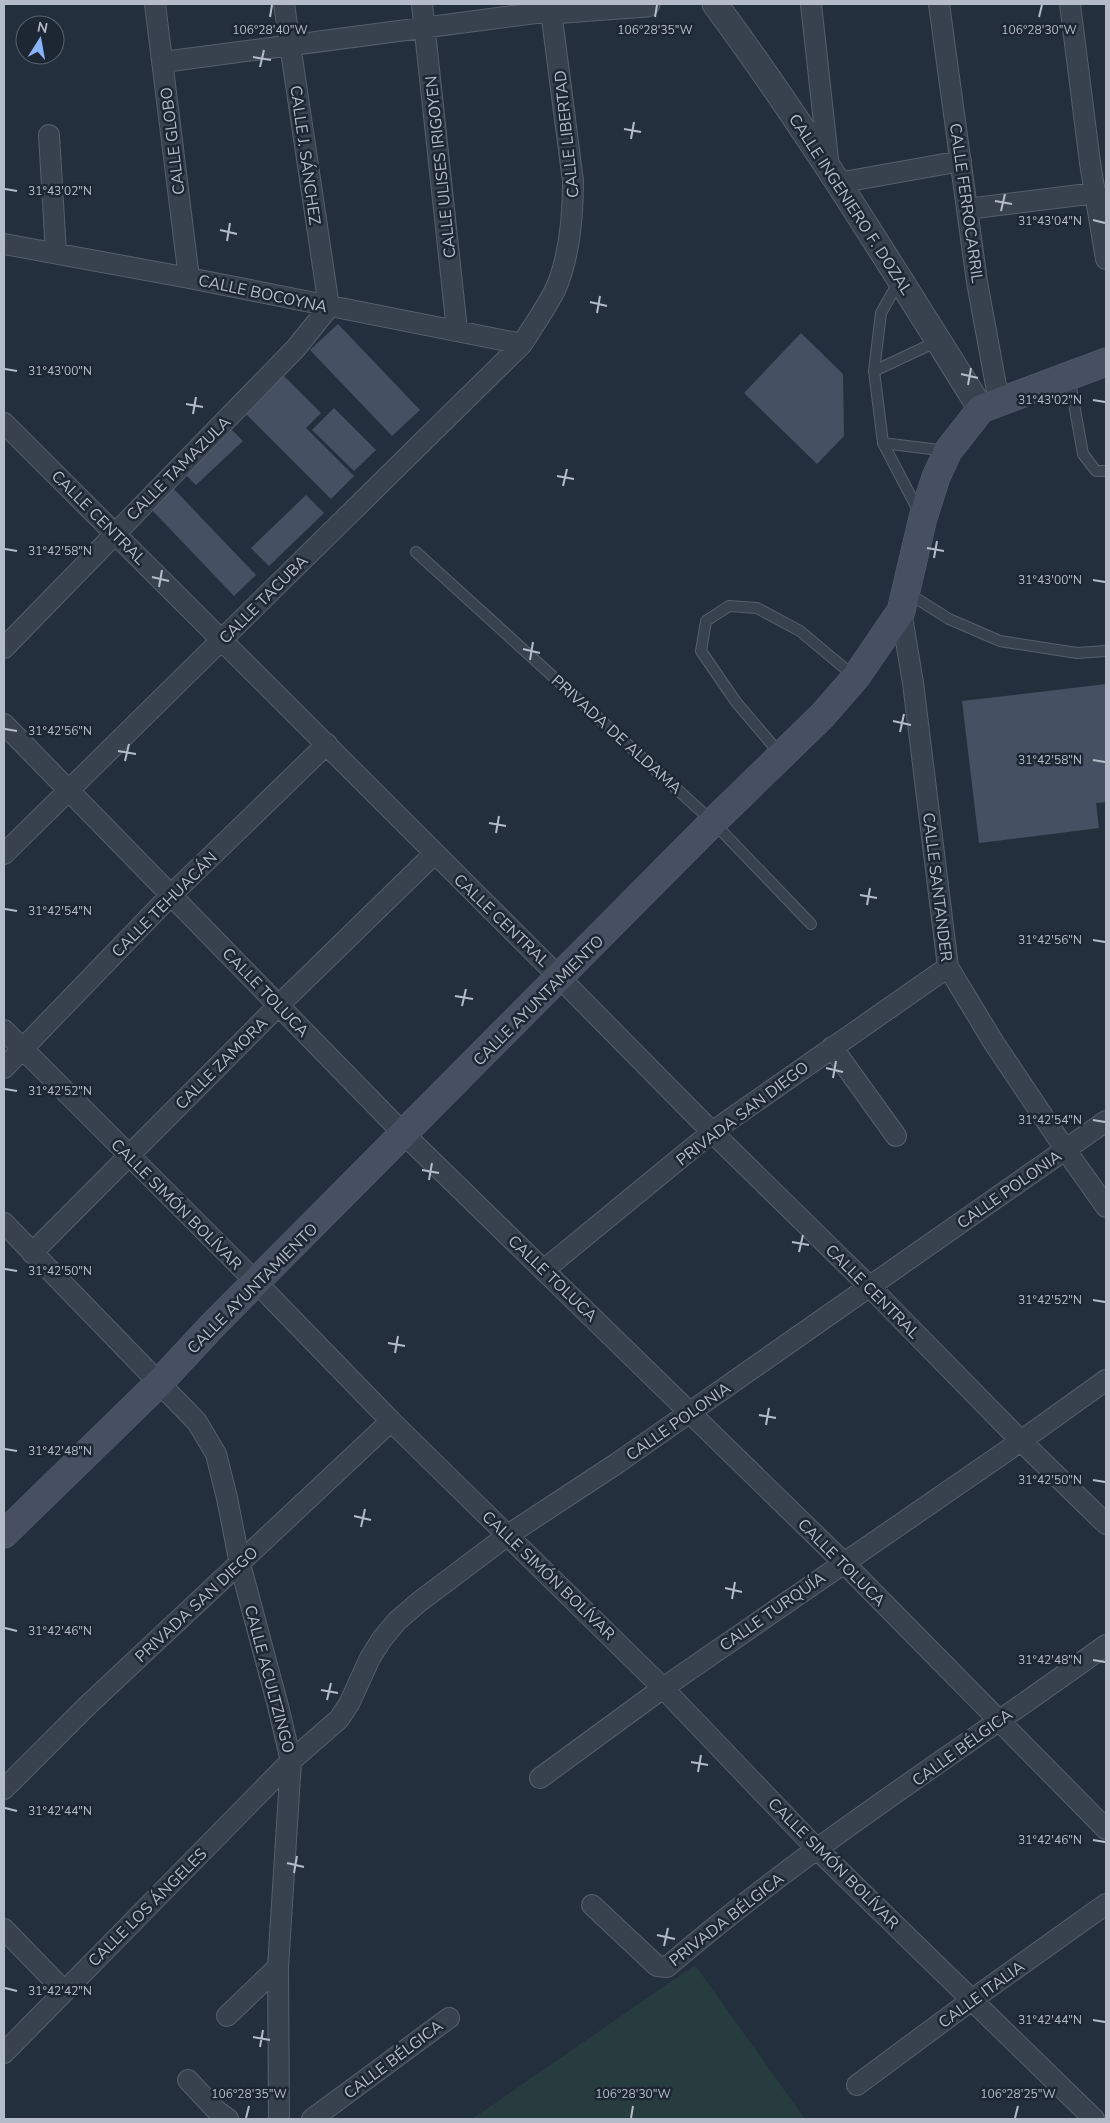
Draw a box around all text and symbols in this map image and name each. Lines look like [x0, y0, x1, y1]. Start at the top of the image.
north arrow [15, 15, 65, 65]
text: N [35, 17, 49, 38]
text: 106°28'40"W [232, 22, 308, 38]
text: 106°28'35"W [617, 22, 693, 38]
text: 106°28'30"W [1001, 22, 1077, 38]
street label: CALLE LIBERTAD [549, 69, 585, 199]
street label: CALLE ULISES IRIGOYEN [420, 75, 462, 259]
street label: CALLE J. SÁNCHEZ [284, 84, 326, 227]
street label: CALLE GLOBO [155, 86, 190, 196]
street label: CALLE INGENIERO F. DOZAL [783, 110, 917, 300]
street label: CALLE FERROCARRIL [944, 122, 988, 285]
text: 31°43'02"N [28, 183, 92, 199]
text: 31°43'04"N [1018, 213, 1082, 229]
street label: CALLE BOCOYNA [196, 270, 330, 318]
text: 31°43'00"N [28, 363, 92, 379]
text: 31°43'02"N [1018, 392, 1082, 408]
street label: CALLE TAMAZULA [122, 411, 236, 526]
street label: CALLE CENTRAL [46, 466, 151, 570]
text: 31°42'58"N [28, 543, 92, 559]
street label: CALLE TACUBA [214, 550, 313, 649]
text: 31°43'00"N [1018, 572, 1082, 588]
street label: PRIVADA DE ALDAMA [546, 670, 687, 800]
text: 31°42'56"N [28, 723, 92, 739]
text: 31°42'58"N [1018, 752, 1082, 768]
street label: CALLE SANTANDER [917, 811, 957, 963]
street label: CALLE TEHUACÁN [107, 847, 222, 962]
street label: CALLE CENTRAL [449, 869, 554, 972]
text: 31°42'54"N [28, 903, 92, 919]
street label: CALLE AYUNTAMIENTO [468, 930, 609, 1071]
text: 31°42'56"N [1018, 932, 1082, 948]
street label: CALLE TOLUCA [217, 943, 314, 1042]
street label: CALLE ZAMORA [171, 1013, 273, 1115]
street label: PRIVADA SAN DIEGO [672, 1057, 813, 1171]
text: 31°42'52"N [28, 1083, 92, 1099]
text: 31°42'54"N [1018, 1112, 1082, 1128]
street label: CALLE SIMÓN BOLÍVAR [106, 1134, 247, 1275]
street label: CALLE POLONIA [953, 1145, 1067, 1234]
street label: CALLE AYUNTAMIENTO [182, 1218, 323, 1359]
street label: CALLE TOLUCA [503, 1230, 602, 1327]
street label: CALLE CENTRAL [820, 1240, 925, 1344]
text: 31°42'50"N [28, 1263, 92, 1279]
text: 31°42'52"N [1018, 1292, 1082, 1308]
street label: CALLE POLONIA [622, 1377, 736, 1466]
text: 31°42'48"N [28, 1443, 92, 1459]
text: 31°42'50"N [1018, 1472, 1082, 1488]
street label: CALLE SIMÓN BOLÍVAR [477, 1506, 620, 1645]
street label: CALLE TOLUCA [792, 1514, 890, 1612]
street label: PRIVADA SAN DIEGO [130, 1542, 263, 1668]
street label: CALLE TURQUÍA [715, 1567, 830, 1657]
street label: CALLE ACULTZINGO [239, 1603, 299, 1756]
text: 31°42'46"N [28, 1623, 92, 1639]
text: 31°42'48"N [1018, 1652, 1082, 1668]
street label: CALLE BÉLGICA [908, 1704, 1017, 1792]
street label: CALLE SIMÓN BOLÍVAR [763, 1793, 904, 1934]
text: 31°42'44"N [28, 1803, 92, 1819]
text: 31°42'46"N [1018, 1832, 1082, 1848]
street label: CALLE LOS ÁNGELES [84, 1843, 212, 1972]
street label: PRIVADA BÉLGICA [665, 1868, 789, 1972]
street label: CALLE ITALIA [934, 1956, 1029, 2034]
text: 31°42'42"N [28, 1983, 92, 1999]
text: 31°42'44"N [1018, 2012, 1082, 2028]
street label: CALLE BÉLGICA [339, 2015, 448, 2104]
text: 106°28'35"W [211, 2086, 287, 2102]
text: 106°28'30"W [595, 2086, 671, 2102]
text: 106°28'25"W [980, 2086, 1056, 2102]

